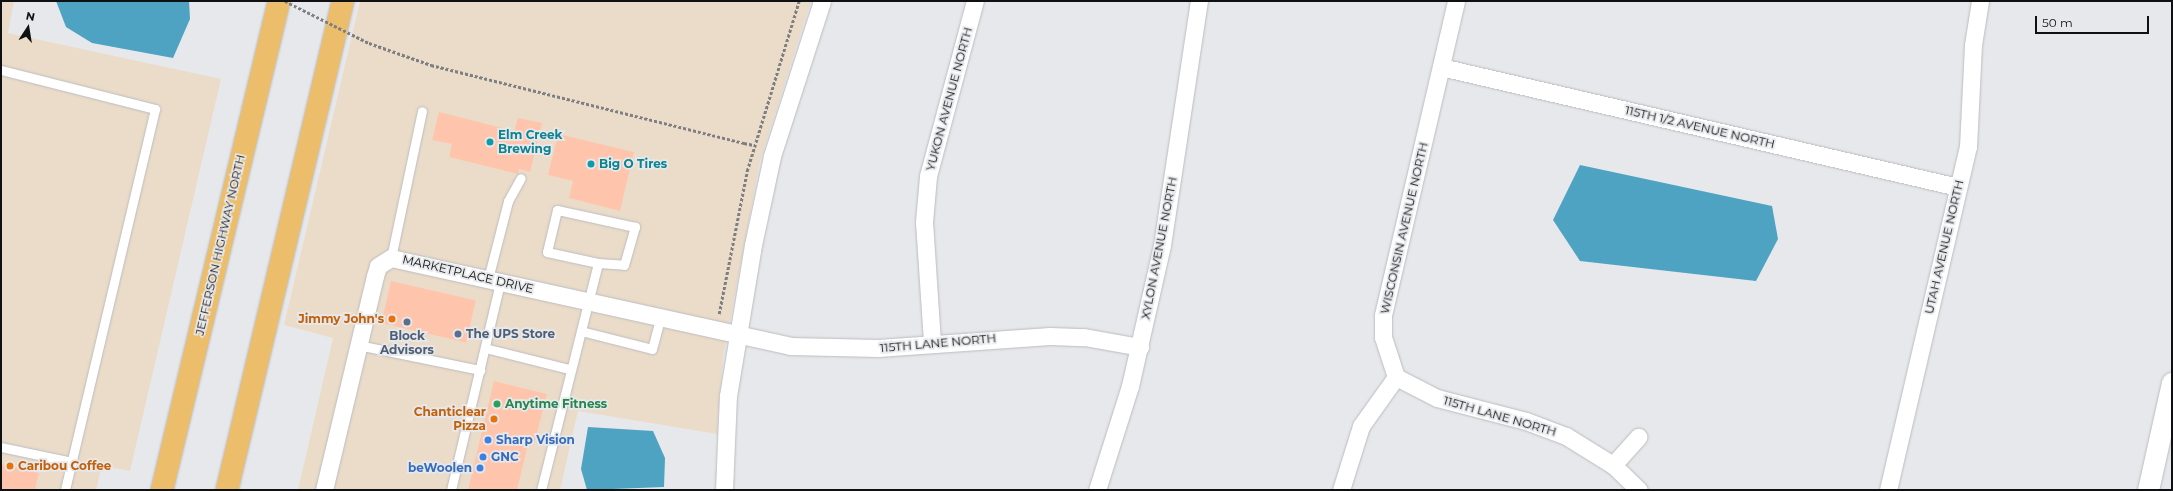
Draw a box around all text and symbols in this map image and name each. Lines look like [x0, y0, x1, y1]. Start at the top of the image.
north arrow [8, 8, 48, 48]
text: N [25, 8, 36, 24]
scale bar [2037, 8, 2151, 34]
text: 50 m [2042, 15, 2073, 30]
street label: YUKON AVENUE NORTH [923, 26, 975, 172]
street label: 115TH 1/2 AVENUE NORTH [1624, 103, 1776, 151]
place label: Elm Creek Brewing [498, 128, 562, 156]
marker: Elm Creek Brewing [485, 137, 495, 147]
street label: WISCONSIN AVENUE NORTH [1377, 141, 1431, 315]
street label: JEFFERSON HIGHWAY NORTH [192, 153, 248, 337]
place label: Big O Tires [599, 157, 667, 171]
marker: Big O Tires [586, 159, 596, 169]
street label: XYLON AVENUE NORTH [1138, 176, 1180, 320]
street label: UTAH AVENUE NORTH [1922, 179, 1966, 315]
street label: MARKETPLACE DRIVE [401, 252, 535, 296]
place label: Jimmy John's [298, 312, 384, 326]
marker: Jimmy John's [387, 314, 397, 324]
marker: Block Advisors [402, 317, 412, 327]
place label: The UPS Store [466, 327, 555, 341]
place label: Block Advisors [380, 329, 434, 357]
marker: The UPS Store [453, 329, 463, 339]
street label: 115TH LANE NORTH [879, 331, 997, 355]
street label: 115TH LANE NORTH [1442, 393, 1558, 439]
place label: Anytime Fitness [505, 397, 607, 411]
marker: Anytime Fitness [492, 399, 502, 409]
place label: Chanticlear Pizza [414, 405, 486, 433]
marker: Chanticlear Pizza [489, 414, 499, 424]
place label: Sharp Vision [496, 433, 575, 447]
marker: Sharp Vision [483, 435, 493, 445]
place label: GNC [491, 450, 519, 464]
marker: GNC [478, 452, 488, 462]
place label: Caribou Coffee [18, 459, 111, 473]
marker: Caribou Coffee [5, 461, 15, 471]
place label: beWoolen [408, 461, 472, 475]
marker: beWoolen [475, 463, 485, 473]

